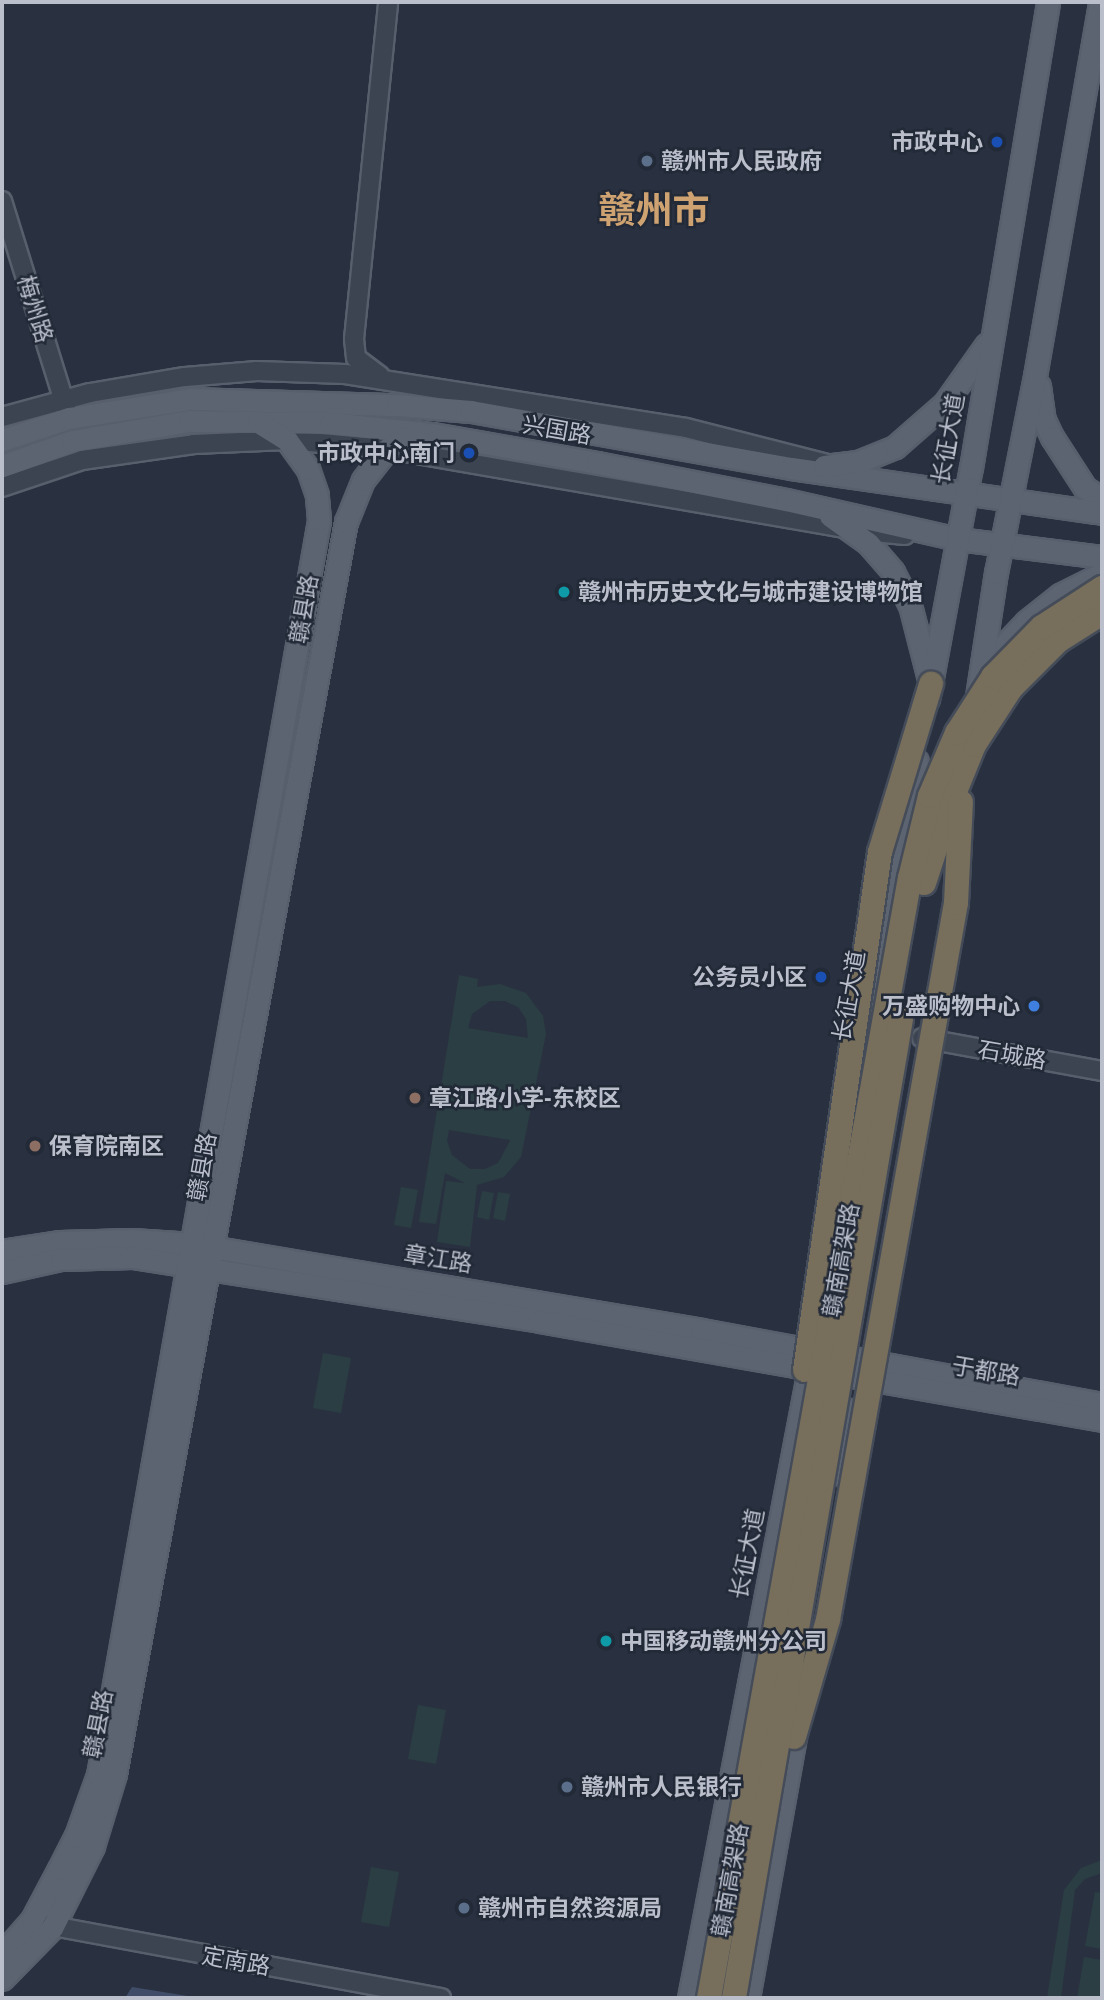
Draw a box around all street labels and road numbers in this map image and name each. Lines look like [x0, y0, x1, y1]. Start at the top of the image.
street label: 梅州路 [12, 272, 58, 346]
street label: 长征大道 [926, 391, 970, 487]
street label: 兴国路 [521, 410, 593, 450]
street label: 赣县路 [284, 573, 324, 645]
street label: 长征大道 [827, 948, 871, 1044]
street label: 石城路 [976, 1035, 1048, 1075]
street label: 赣县路 [182, 1131, 222, 1203]
street label: 赣南高架路 [817, 1201, 865, 1319]
street label: 章江路 [402, 1240, 474, 1278]
street label: 于都路 [950, 1351, 1022, 1391]
street label: 长征大道 [725, 1506, 769, 1602]
street label: 赣县路 [78, 1688, 118, 1760]
street label: 赣南高架路 [706, 1821, 754, 1939]
street label: 定南路 [200, 1941, 272, 1981]

